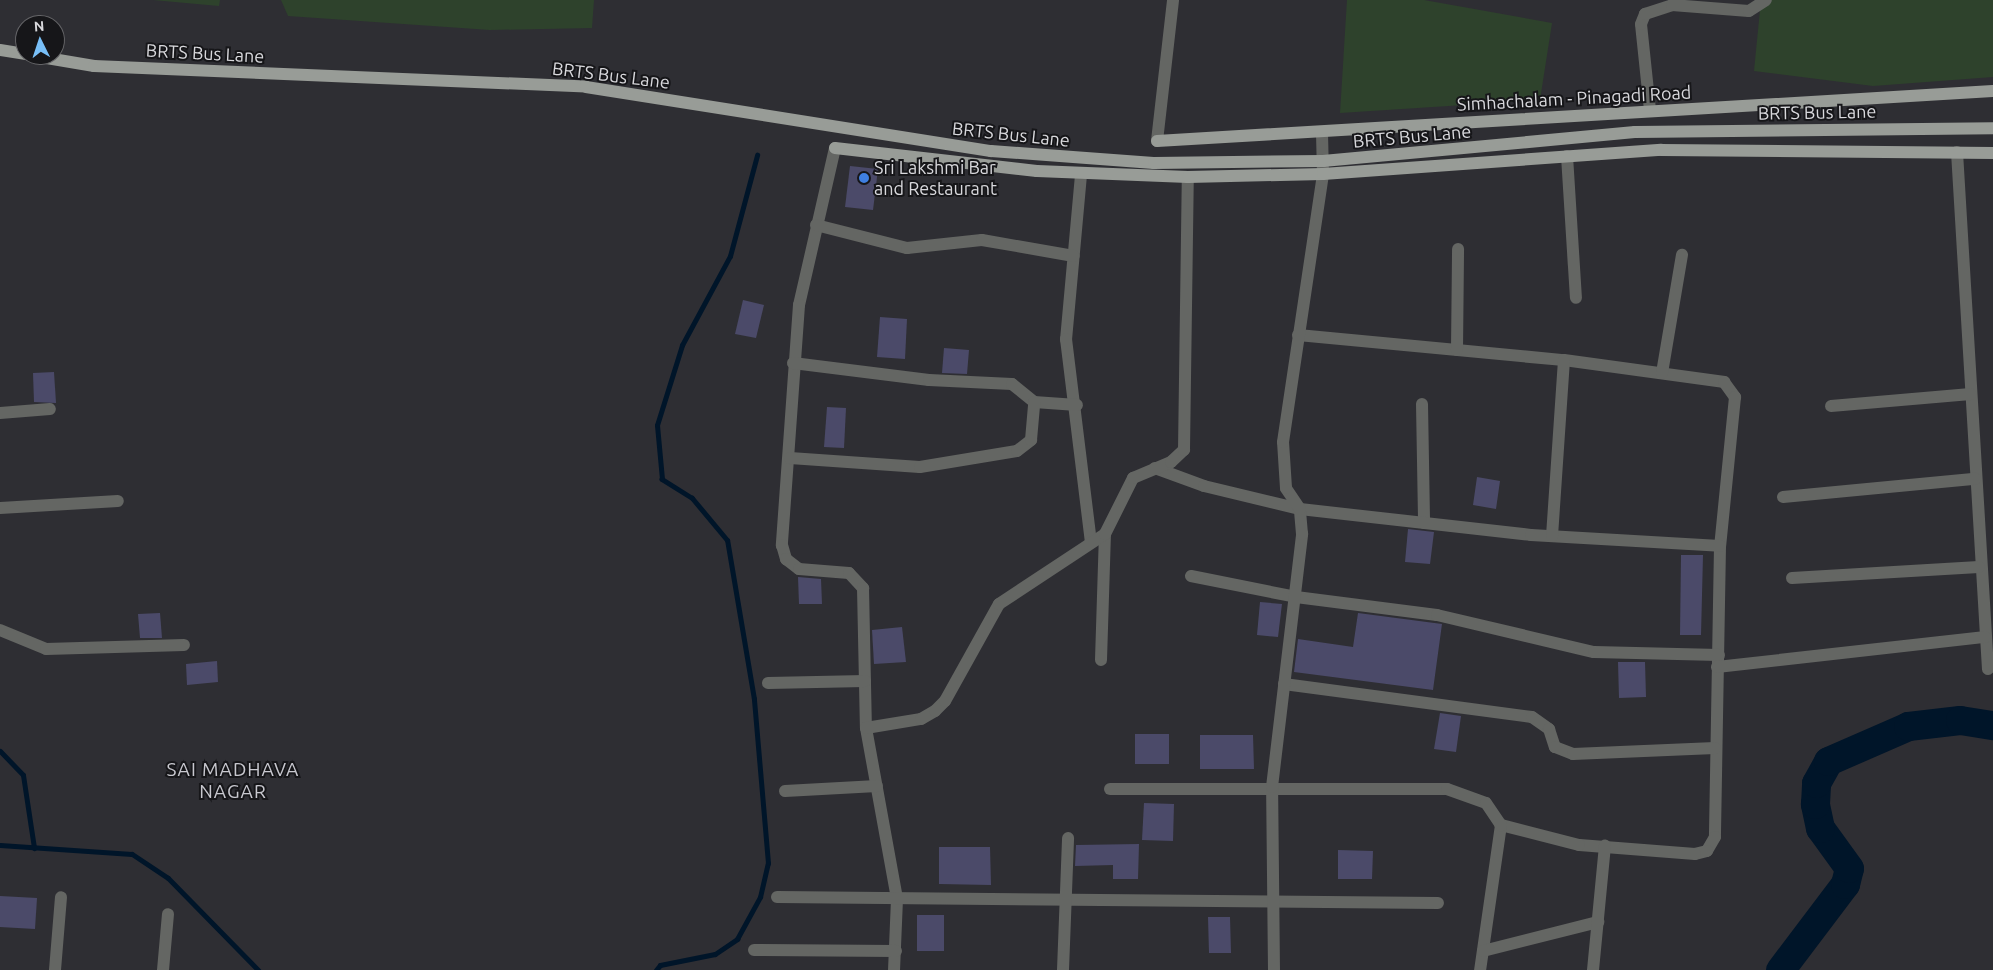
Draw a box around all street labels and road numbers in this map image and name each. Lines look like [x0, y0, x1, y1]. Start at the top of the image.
street label: BRTS Bus Lane [145, 39, 265, 67]
street label: BRTS Bus Lane [551, 57, 671, 93]
street label: Simhachalam - Pinagadi Road [1456, 81, 1692, 115]
street label: BRTS Bus Lane [1758, 100, 1876, 124]
street label: BRTS Bus Lane [951, 117, 1071, 151]
street label: BRTS Bus Lane [1352, 120, 1472, 152]

